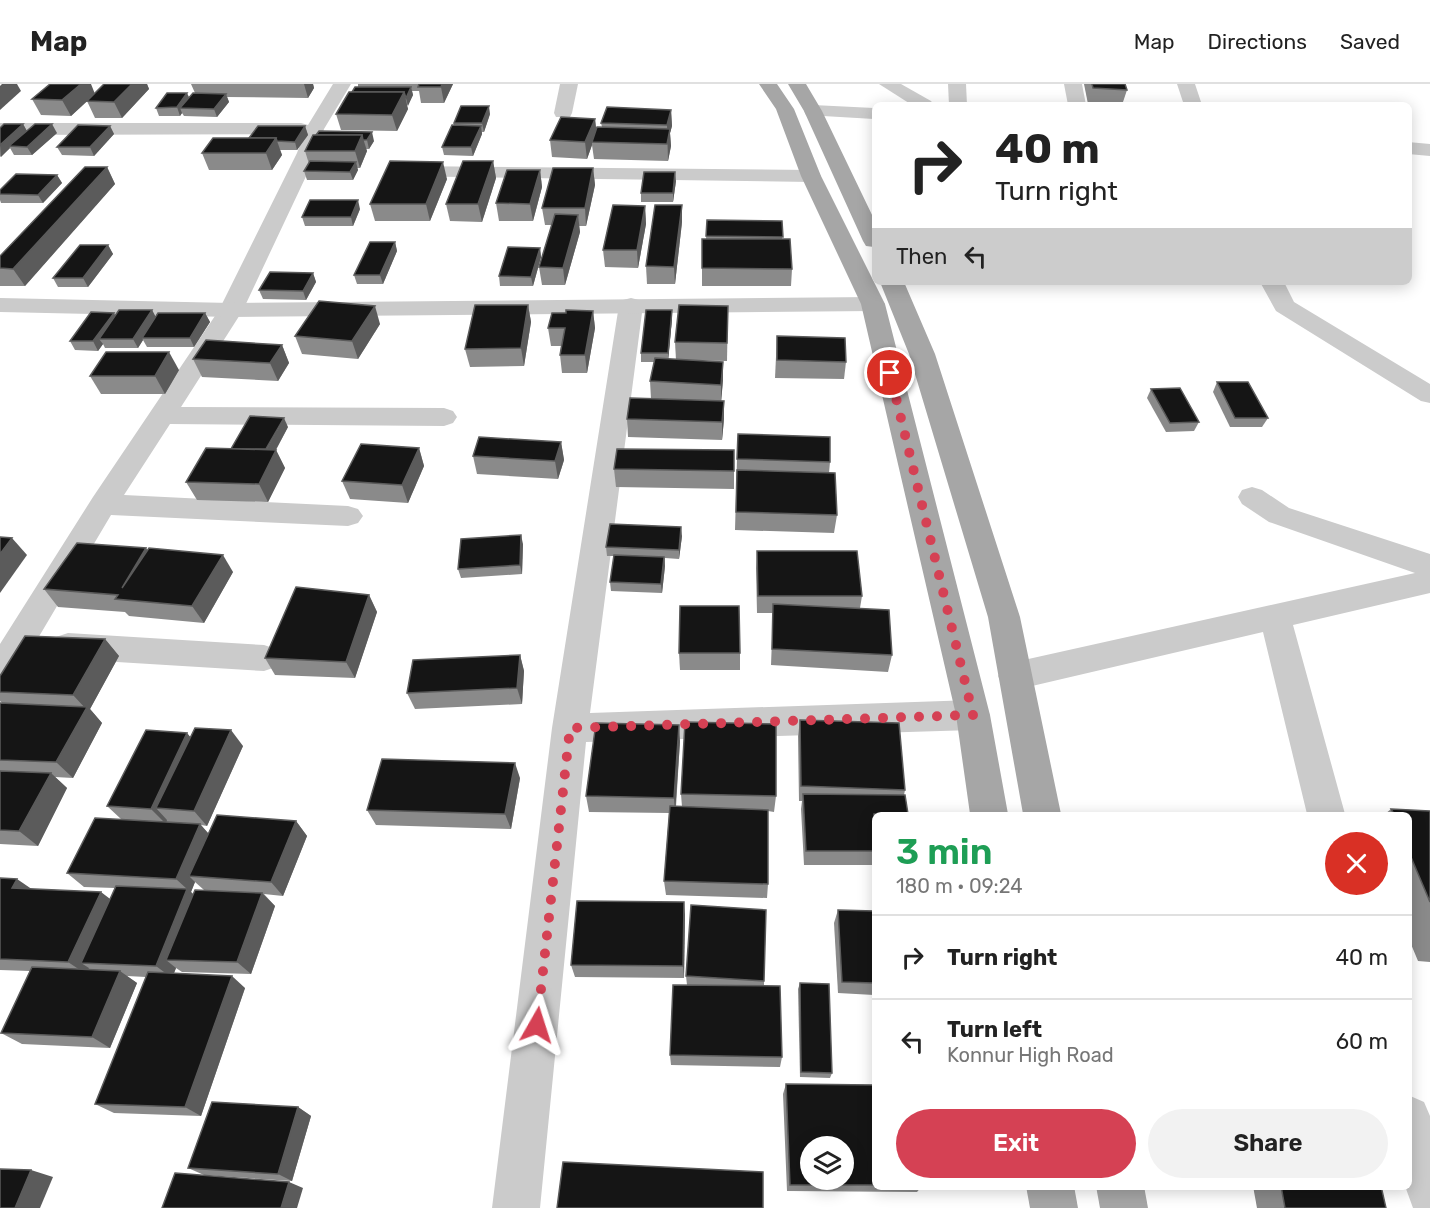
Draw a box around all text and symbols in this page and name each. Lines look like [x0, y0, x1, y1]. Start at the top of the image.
text: Map [30, 25, 87, 58]
text: Map [1134, 29, 1175, 54]
text: Directions [1208, 29, 1307, 54]
text: Saved [1340, 29, 1400, 54]
text: 40 m [995, 124, 1100, 174]
icon: right [896, 126, 974, 204]
text: Turn right [995, 175, 1118, 207]
icon: left [959, 240, 992, 273]
text: Then [896, 243, 947, 270]
pin [864, 347, 915, 398]
icon: arrive [873, 356, 906, 389]
text: 3 min [896, 830, 993, 873]
button: close [1325, 832, 1388, 895]
text: 180 m · 09:24 [896, 874, 1023, 898]
icon: right [896, 941, 929, 974]
text: Turn right [947, 944, 1057, 971]
text: 40 m [1335, 944, 1388, 971]
position arrow [505, 993, 569, 1057]
text: Turn left [947, 1016, 1042, 1043]
icon: left [896, 1025, 929, 1058]
text: 60 m [1336, 1028, 1388, 1055]
text: Konnur High Road [947, 1043, 1114, 1067]
button: Exit [896, 1109, 1136, 1178]
button: Share [1148, 1109, 1388, 1178]
map controls [800, 1136, 854, 1190]
button: layers [800, 1136, 854, 1190]

